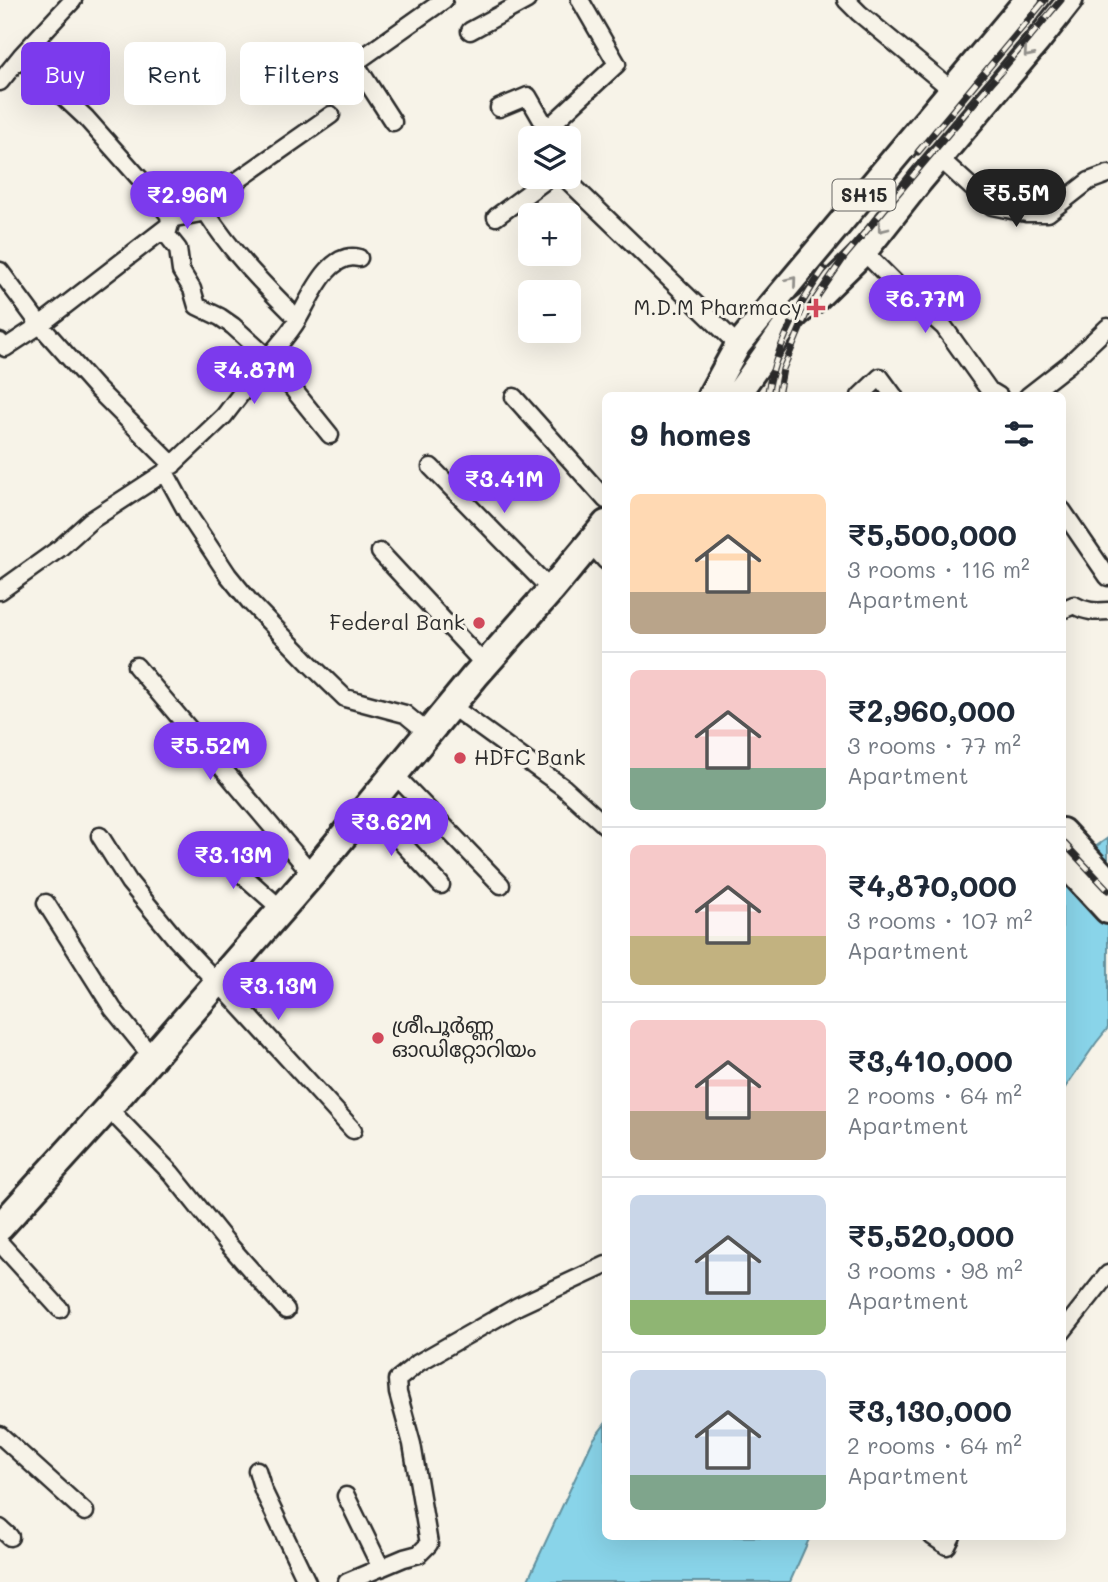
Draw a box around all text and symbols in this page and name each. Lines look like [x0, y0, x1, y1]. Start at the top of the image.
chip: Buy [21, 42, 110, 105]
chip: Rent [124, 42, 226, 105]
chip: Filters [240, 42, 364, 105]
one-way arrow [1024, 45, 1036, 58]
map controls [518, 126, 581, 343]
button: layers [518, 126, 581, 189]
pin: ₹5.5M [967, 170, 1065, 229]
pin: ₹2.96M [130, 172, 244, 231]
text: ₹5.5M [982, 177, 1050, 207]
text: ₹2.96M [146, 179, 228, 209]
road number: SH15 [832, 180, 896, 210]
button: + [518, 203, 581, 266]
one-way arrow [878, 221, 891, 233]
one-way arrow [784, 276, 797, 288]
pin: ₹6.77M [868, 276, 982, 335]
button: − [518, 280, 581, 343]
text: ₹6.77M [885, 283, 965, 313]
place label: M.D.M Pharmacy [634, 293, 802, 320]
marker: M.D.M Pharmacy [808, 300, 824, 316]
pin: ₹4.87M [197, 346, 311, 406]
text: ₹4.87M [213, 354, 295, 384]
text: 9 homes [630, 414, 751, 454]
icon: filters [1000, 415, 1038, 453]
pin: ₹3.41M [447, 456, 561, 515]
text: ₹3.41M [464, 463, 544, 493]
text: ₹5,500,000 [847, 514, 1017, 554]
icon: home [686, 522, 770, 606]
text: 3 rooms · 116 m² [847, 554, 1030, 584]
text: Apartment [847, 584, 969, 614]
place label: Federal Bank [329, 608, 465, 635]
marker: Federal Bank [471, 615, 487, 631]
text: ₹2,960,000 [847, 690, 1015, 730]
icon: home [686, 698, 770, 782]
pin: ₹5.52M [153, 722, 267, 782]
text: ₹5.52M [170, 730, 250, 760]
text: 3 rooms · 77 m² [847, 730, 1021, 760]
place label: HDFC Bank [474, 743, 586, 770]
marker: HDFC Bank [452, 750, 468, 766]
text: Apartment [847, 760, 969, 790]
pin: ₹3.62M [334, 798, 448, 858]
text: ₹3.62M [350, 806, 432, 836]
pin: ₹3.13M [176, 832, 290, 891]
text: ₹3.13M [194, 839, 272, 869]
text: ₹4,870,000 [847, 865, 1017, 905]
icon: home [686, 873, 770, 957]
text: 3 rooms · 107 m² [847, 905, 1033, 935]
text: Apartment [847, 935, 969, 965]
pin: ₹3.13M [221, 962, 335, 1022]
text: ₹3.13M [239, 970, 317, 1000]
place label: ശ്രീപൂർണ്ണ ഓഡിറ്റോറിയം [392, 1011, 536, 1064]
marker: ശ്രീപൂർണ്ണ ഓഡിറ്റോറിയം [370, 1030, 386, 1046]
text: ₹3,410,000 [847, 1040, 1013, 1080]
icon: home [686, 1048, 770, 1132]
text: 2 rooms · 64 m² [847, 1080, 1022, 1110]
text: Apartment [847, 1110, 969, 1140]
text: ₹5,520,000 [847, 1215, 1014, 1255]
icon: home [686, 1223, 770, 1307]
text: 3 rooms · 98 m² [847, 1255, 1023, 1285]
text: Apartment [847, 1285, 969, 1315]
text: ₹3,130,000 [847, 1390, 1012, 1430]
icon: home [686, 1398, 770, 1482]
text: 2 rooms · 64 m² [847, 1430, 1022, 1460]
text: Apartment [847, 1460, 969, 1490]

